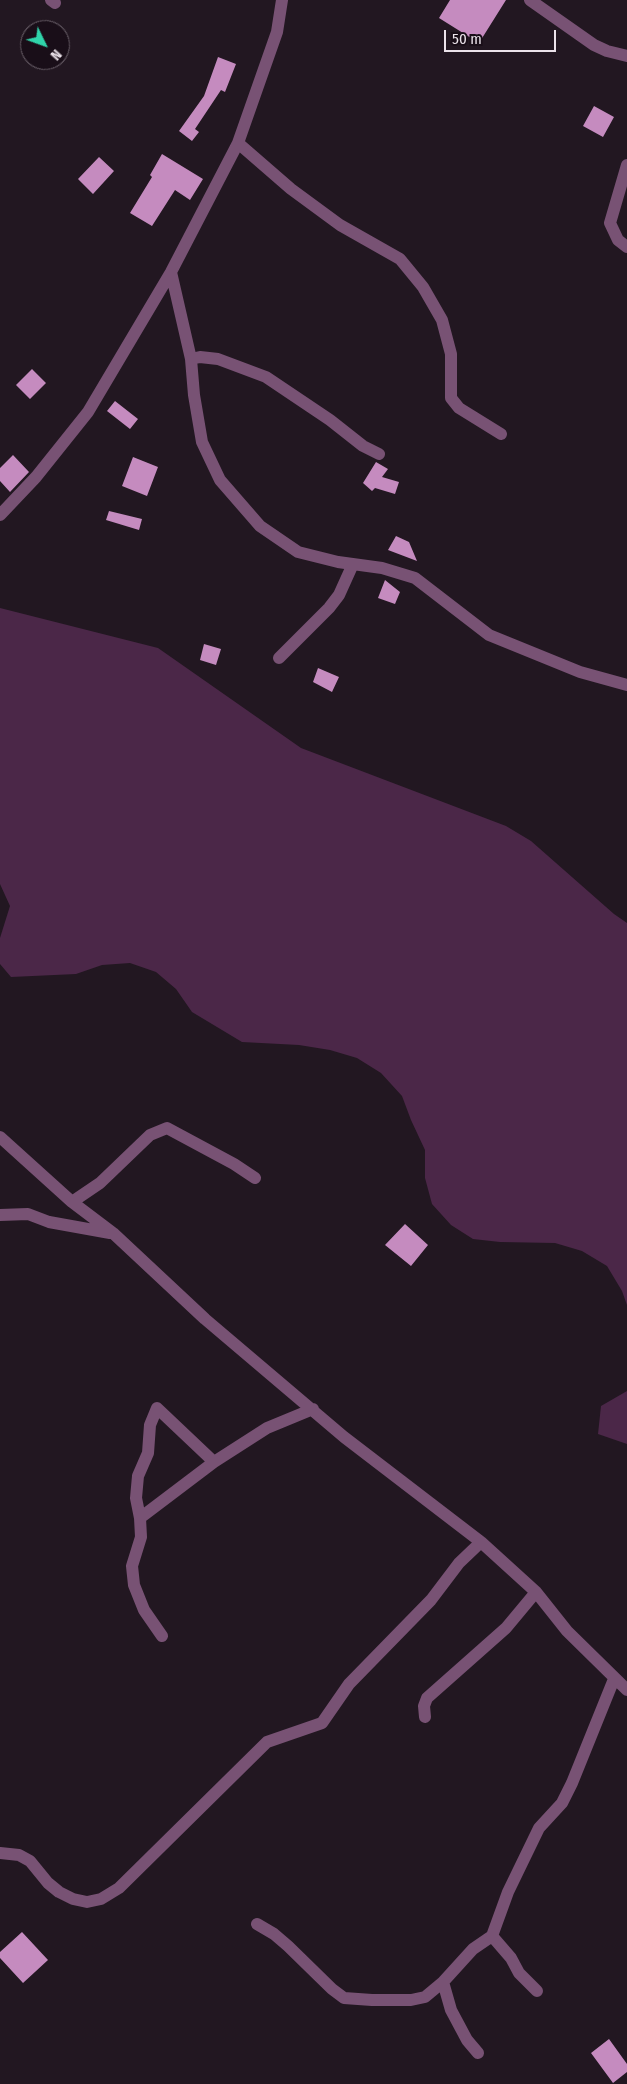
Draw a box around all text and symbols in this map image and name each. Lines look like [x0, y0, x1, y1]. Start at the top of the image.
north arrow [20, 20, 70, 70]
scale bar [447, 20, 560, 52]
text: 50 m [452, 30, 482, 48]
text: N [47, 46, 65, 64]

